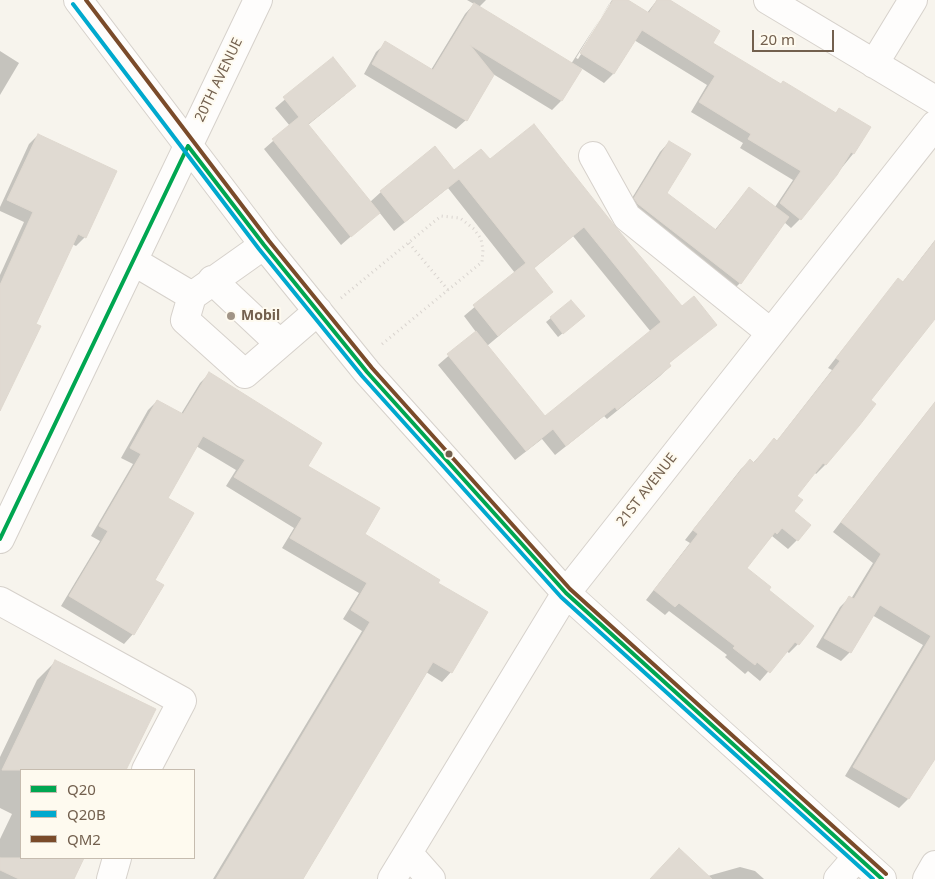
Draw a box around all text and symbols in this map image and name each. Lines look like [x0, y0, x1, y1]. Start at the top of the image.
scale bar [755, 20, 838, 52]
text: 20 m [760, 29, 795, 49]
street label: 20TH AVENUE [191, 35, 247, 125]
place label: Mobil [241, 308, 280, 324]
marker: Mobil [225, 310, 237, 322]
unlabelled marker [444, 449, 454, 459]
street label: 21ST AVENUE [613, 450, 681, 530]
legend [20, 769, 195, 859]
text: Q20 [67, 779, 96, 799]
text: Q20B [67, 804, 106, 824]
text: QM2 [67, 829, 101, 849]

